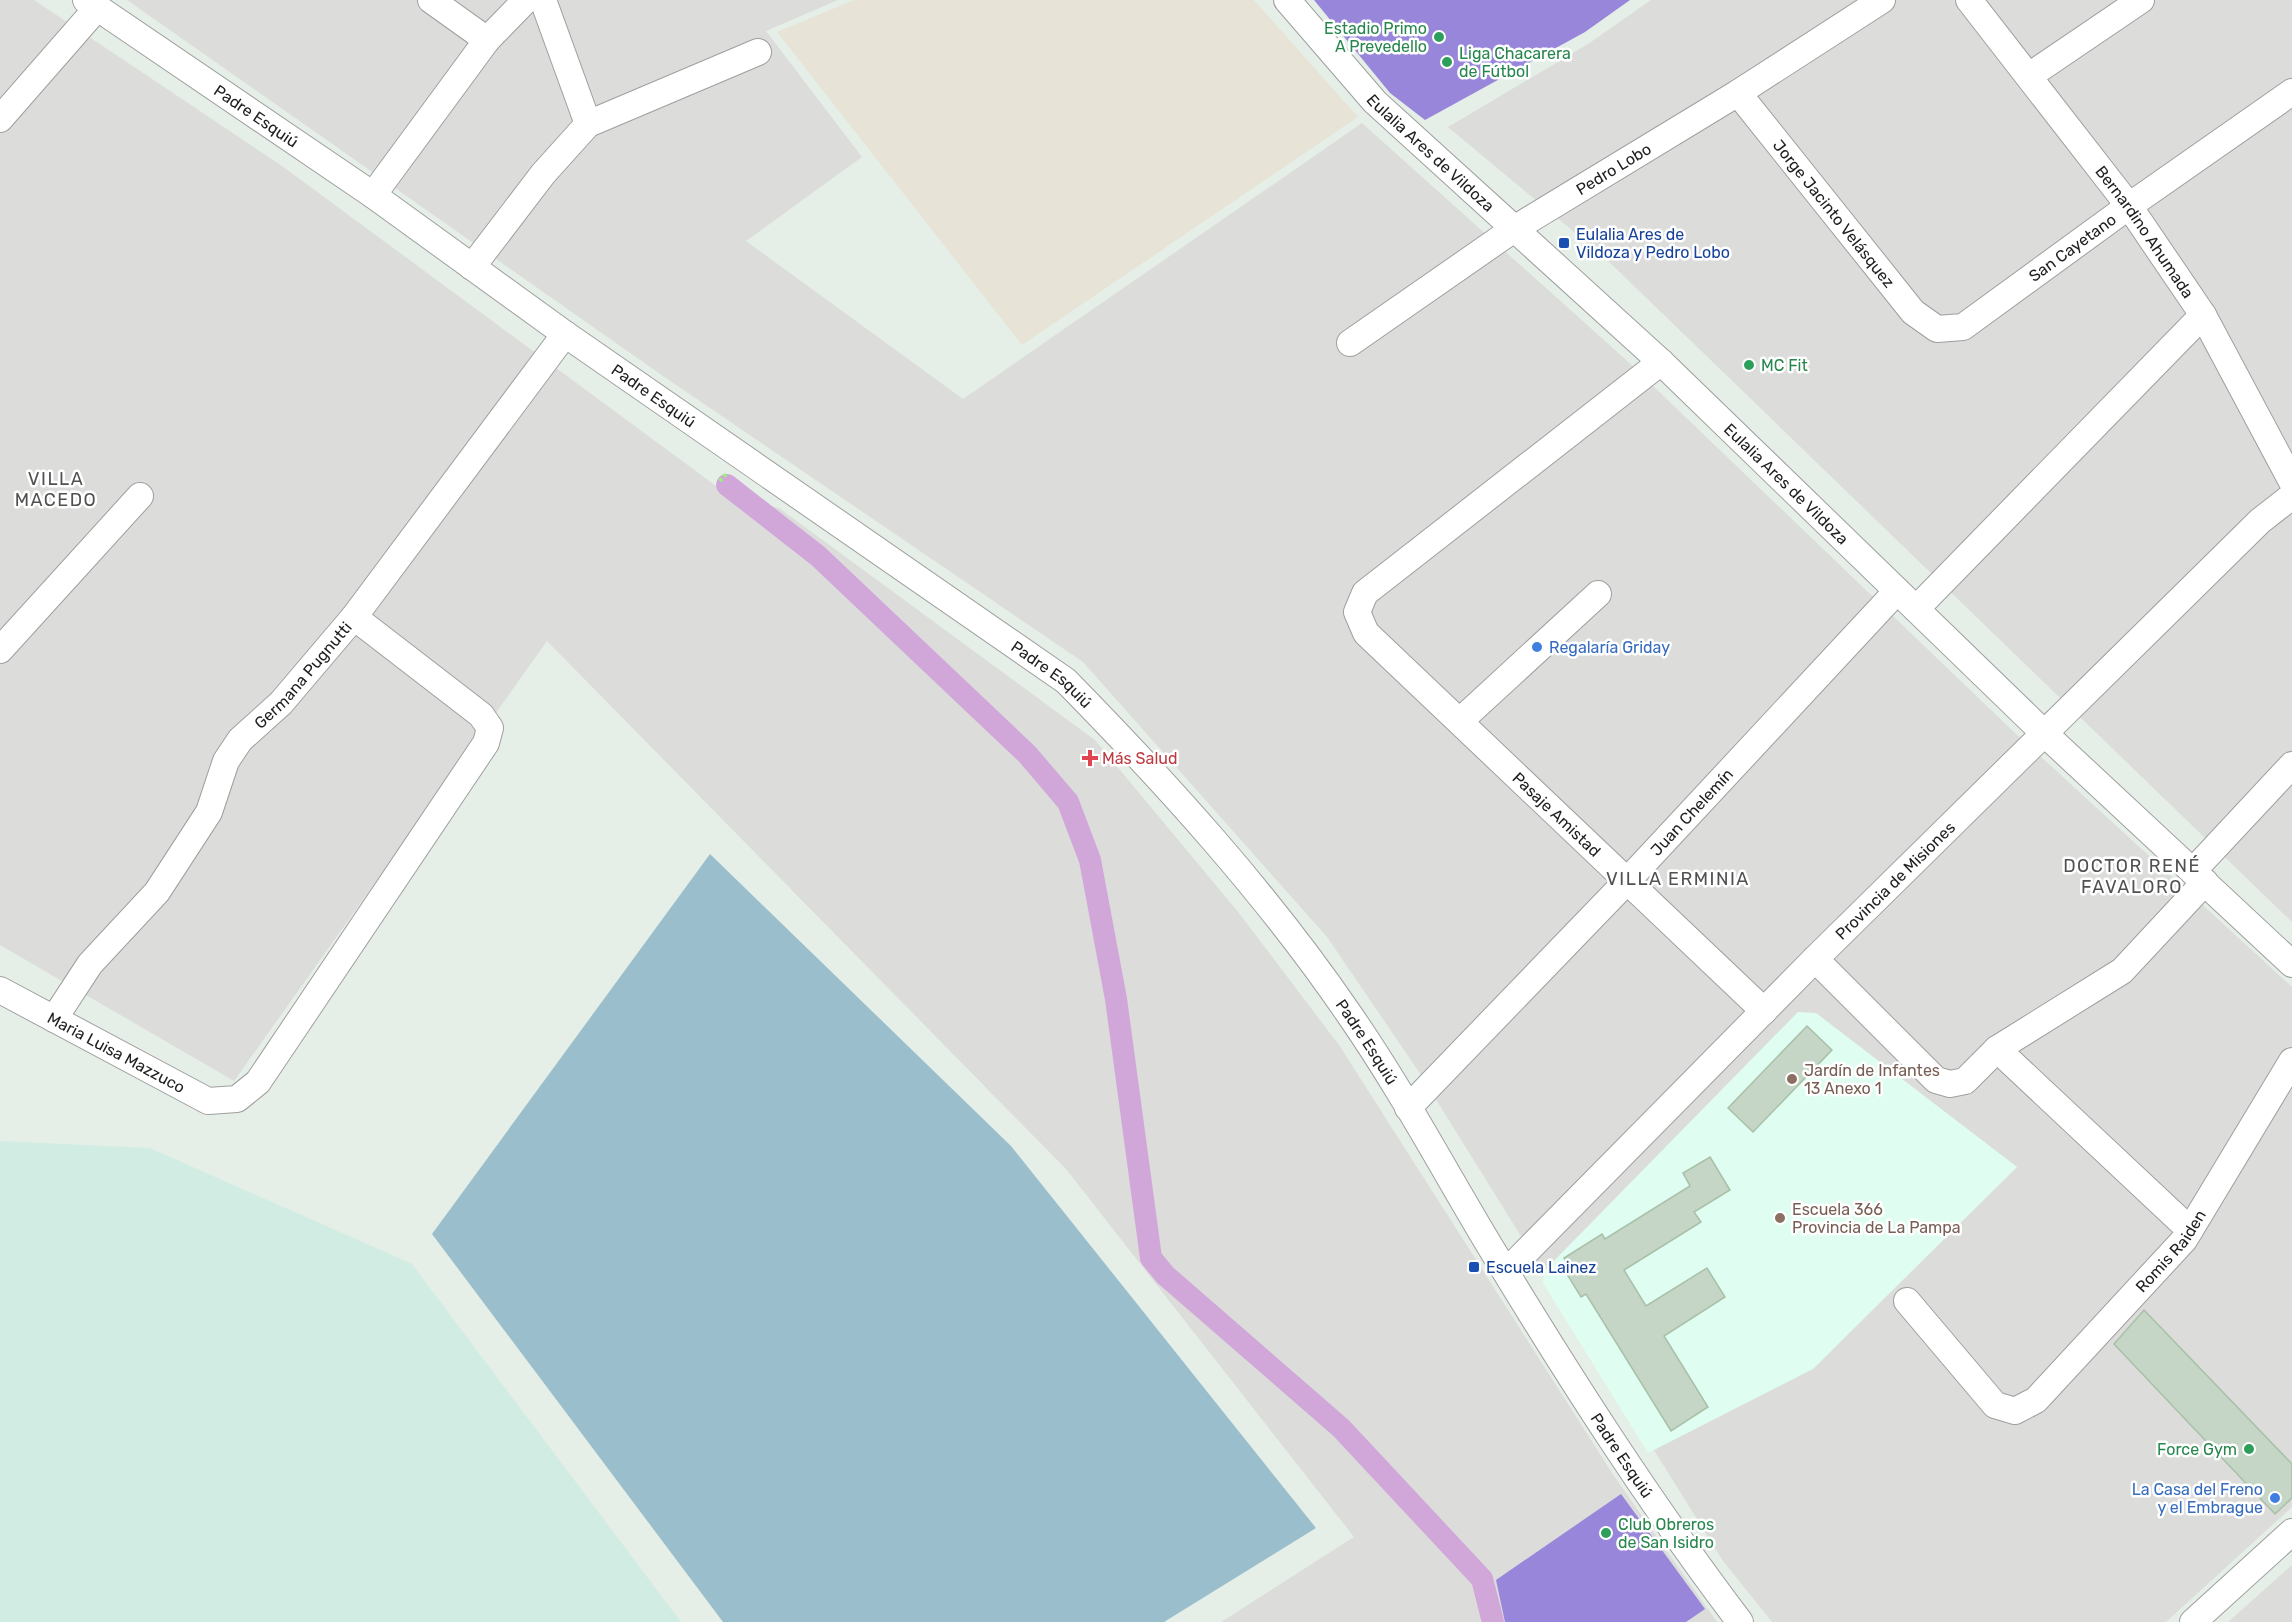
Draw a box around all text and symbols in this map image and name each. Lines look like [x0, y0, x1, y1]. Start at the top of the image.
place label: Estadio Primo A Prevedello [1324, 19, 1427, 56]
marker: Estadio Primo A Prevedello [1432, 30, 1446, 44]
place label: Liga Chacarera de Fútbol [1459, 44, 1571, 81]
marker: Liga Chacarera de Fútbol [1440, 55, 1454, 69]
street label: Padre Esquiú [211, 80, 302, 151]
street label: Eulalia Ares de Vildoza [1363, 90, 1498, 215]
street label: Jorge Jacinto Velásquez [1769, 136, 1899, 291]
street label: Pedro Lobo [1572, 139, 1654, 199]
street label: Bernardino Ahumada [2092, 162, 2198, 301]
street label: San Cayetano [2025, 209, 2120, 285]
place label: Eulalia Ares de Vildoza y Pedro Lobo [1576, 225, 1730, 262]
marker: Eulalia Ares de Vildoza y Pedro Lobo [1557, 236, 1571, 250]
place label: MC Fit [1761, 356, 1808, 375]
marker: MC Fit [1742, 358, 1756, 372]
street label: Padre Esquiú [608, 360, 699, 431]
street label: Eulalia Ares de Vildoza [1720, 419, 1853, 548]
district label: VILLA MACEDO [15, 468, 97, 511]
street label: Germana Pugnutti [250, 618, 355, 732]
street label: Padre Esquiú [1008, 637, 1096, 712]
place label: Regalaría Griday [1549, 638, 1670, 657]
marker: Regalaría Griday [1530, 640, 1544, 654]
place label: Más Salud [1102, 749, 1177, 768]
marker: Más Salud [1083, 751, 1097, 765]
street label: Juan Chelemín [1646, 764, 1737, 859]
street label: Pasaje Amistad [1509, 768, 1605, 860]
street label: Provincia de Misiones [1831, 817, 1959, 943]
district label: DOCTOR RENÉ FAVALORO [2063, 855, 2201, 898]
district label: VILLA ERMINIA [1606, 868, 1750, 890]
street label: Padre Esquiú [1332, 995, 1402, 1088]
street label: Maria Luisa Mazzuco [44, 1008, 188, 1097]
place label: Jardín de Infantes 13 Anexo 1 [1804, 1061, 1940, 1098]
marker: Jardín de Infantes 13 Anexo 1 [1785, 1072, 1799, 1086]
place label: Escuela 366 Provincia de La Pampa [1792, 1200, 1961, 1237]
street label: Romis Raiden [2131, 1206, 2210, 1296]
marker: Escuela 366 Provincia de La Pampa [1773, 1211, 1787, 1225]
place label: Escuela Lainez [1486, 1258, 1596, 1277]
marker: Escuela Lainez [1467, 1260, 1481, 1274]
street label: Padre Esquiú [1587, 1409, 1657, 1501]
place label: Force Gym [2157, 1440, 2237, 1459]
marker: Force Gym [2242, 1442, 2256, 1456]
place label: La Casa del Freno y el Embrague [2132, 1480, 2263, 1517]
marker: La Casa del Freno y el Embrague [2268, 1491, 2282, 1505]
place label: Club Obreros de San Isidro [1618, 1515, 1714, 1552]
marker: Club Obreros de San Isidro [1599, 1526, 1613, 1540]

